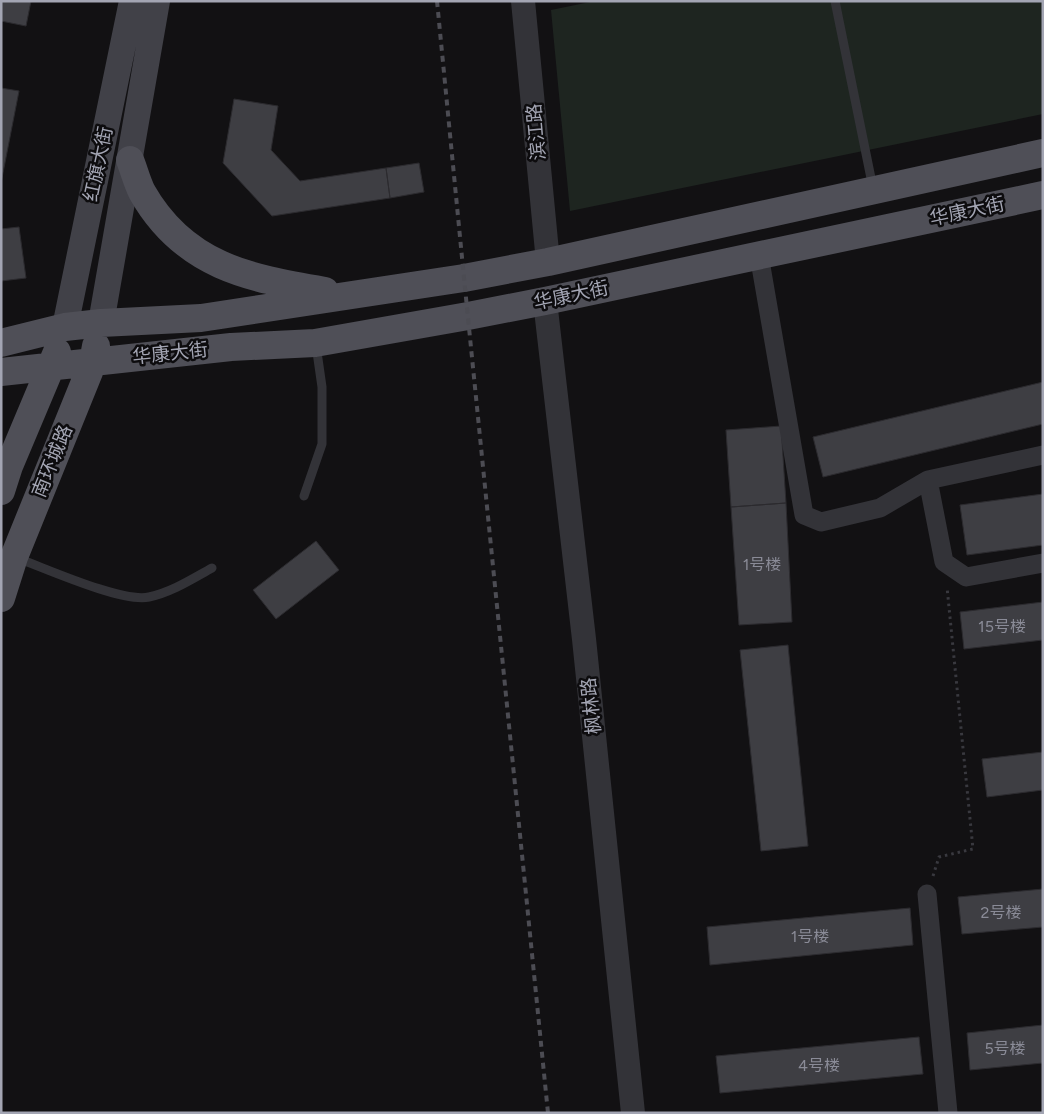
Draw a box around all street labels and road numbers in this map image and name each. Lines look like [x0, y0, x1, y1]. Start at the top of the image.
street label: 滨江路 [522, 103, 550, 161]
street label: 红旗大街 [79, 124, 117, 204]
street label: 华康大街 [927, 192, 1007, 230]
street label: 华康大街 [531, 276, 611, 314]
street label: 华康大街 [131, 338, 209, 368]
street label: 南环城路 [27, 421, 77, 501]
street label: 枫林路 [577, 676, 605, 736]

